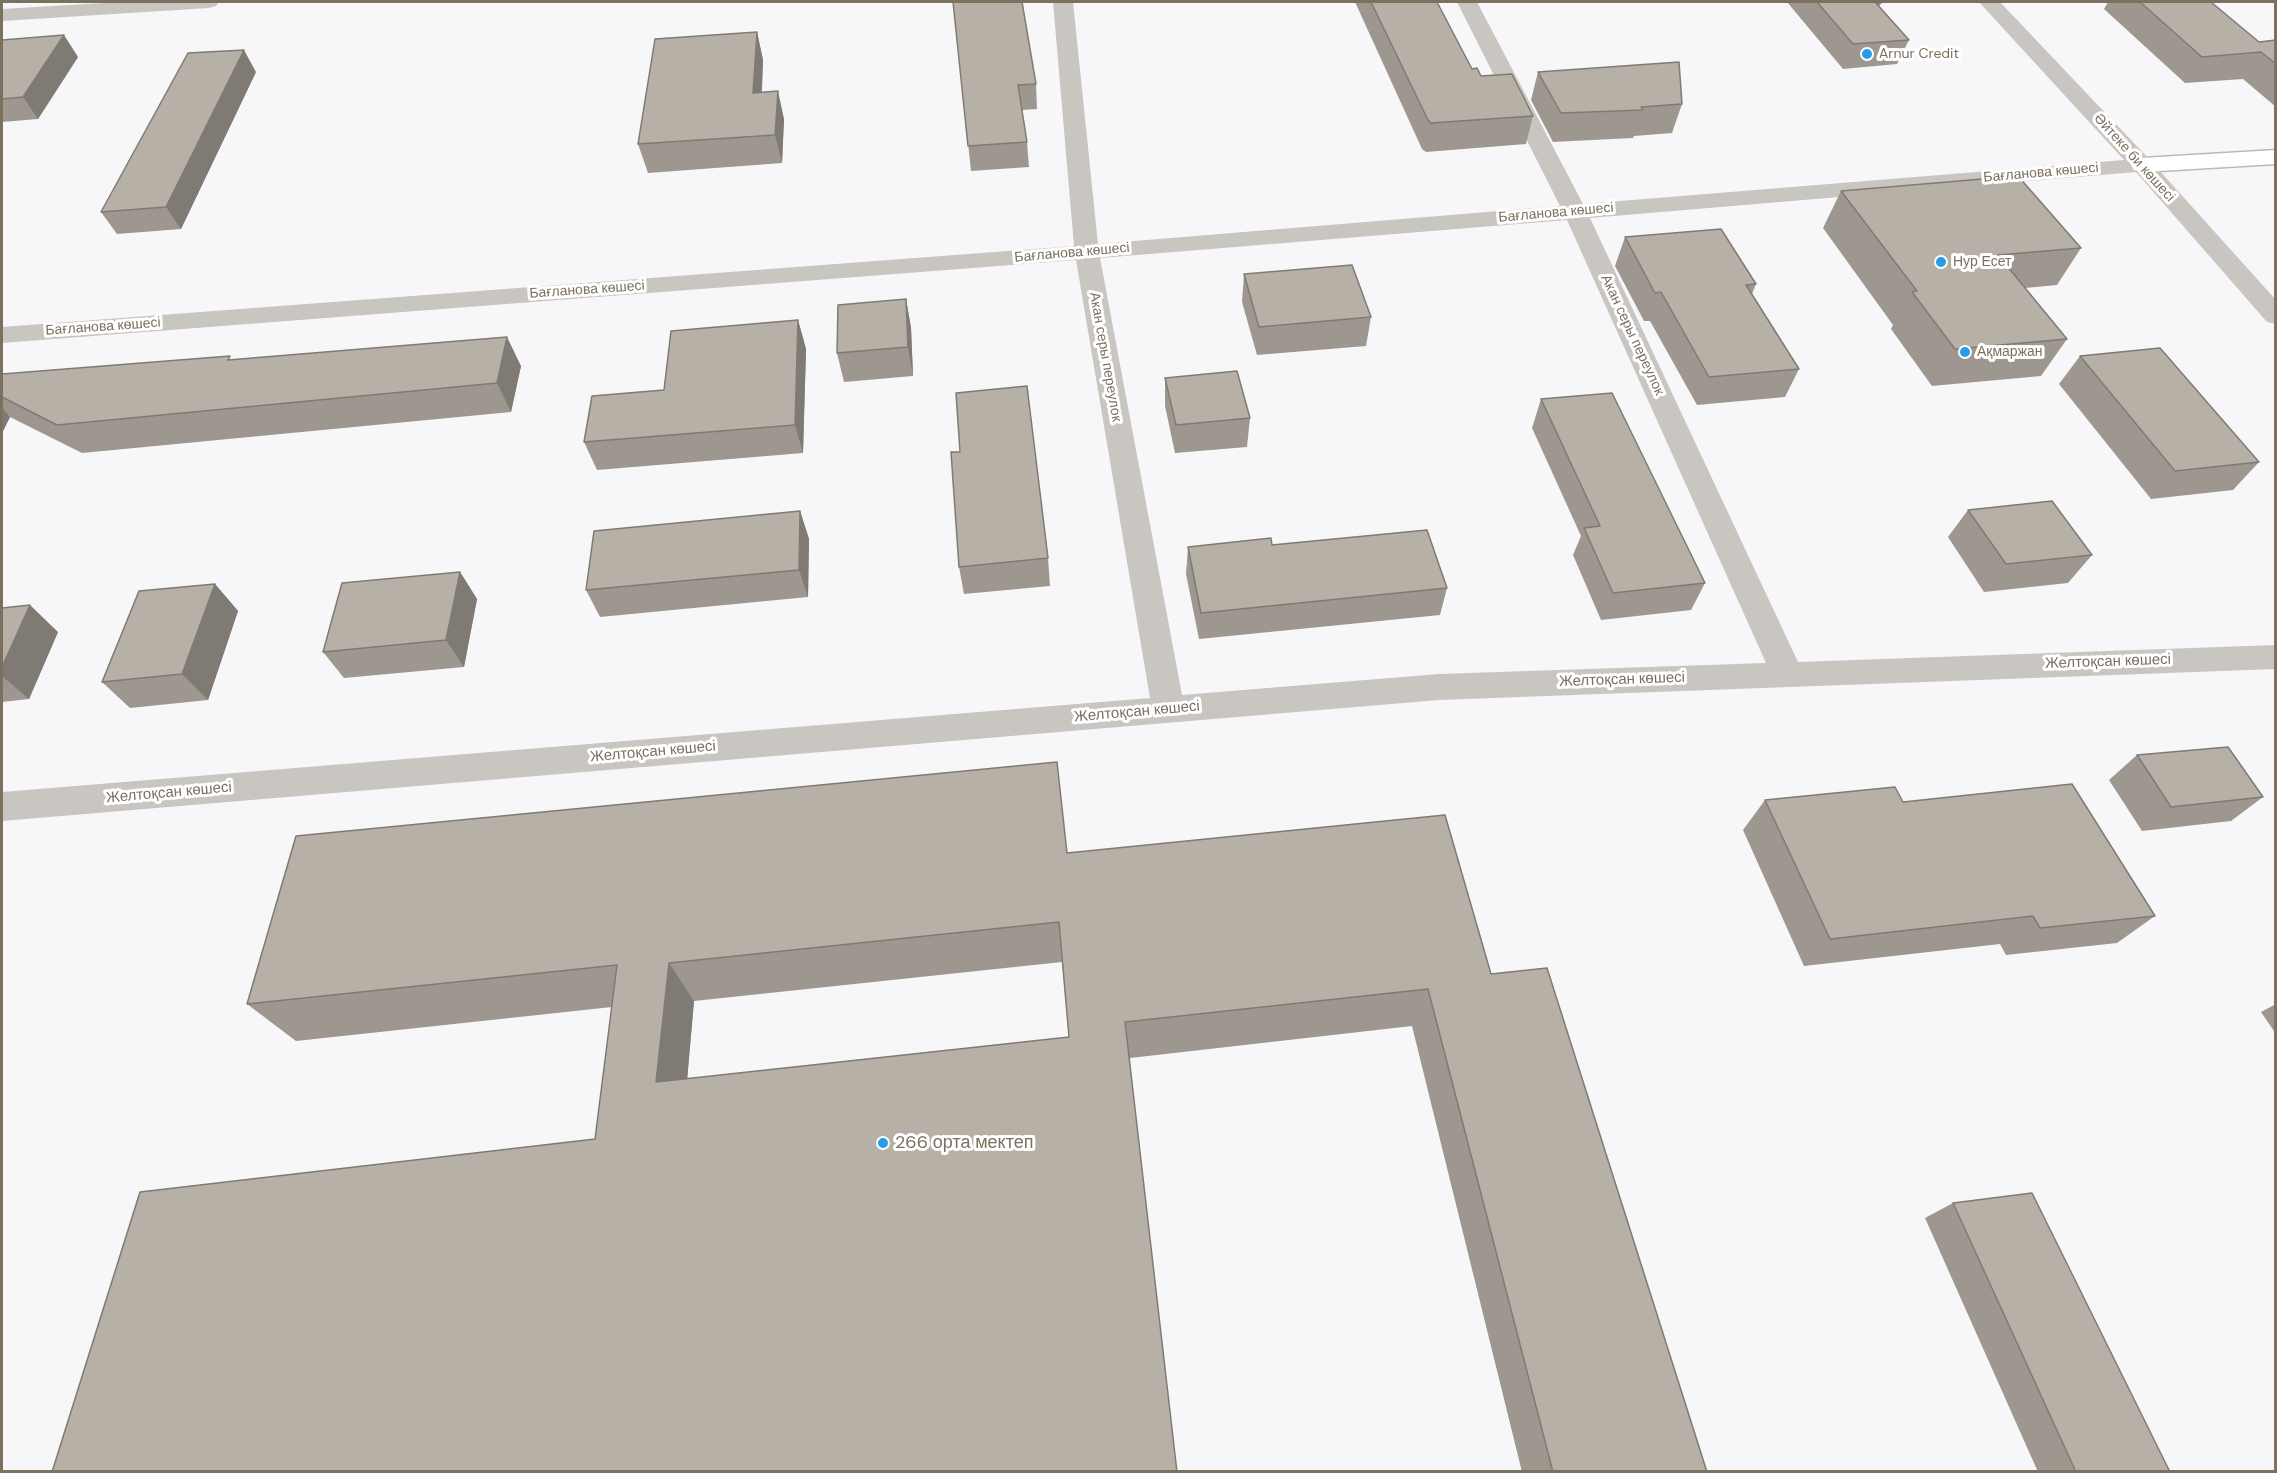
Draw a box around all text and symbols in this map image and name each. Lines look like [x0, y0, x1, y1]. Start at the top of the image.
place label: Arnur Credit [1879, 46, 1959, 62]
marker: Arnur Credit [1860, 47, 1874, 61]
street label: Әйтеке би көшесі [2090, 110, 2178, 206]
street label: Бағланова көшесі [1983, 160, 2099, 186]
street label: Бағланова көшесі [1498, 200, 1614, 226]
street label: Бағланова көшесі [1014, 240, 1130, 266]
place label: Нур Есет [1953, 254, 2011, 270]
marker: Нур Есет [1934, 255, 1948, 269]
street label: Акан серы переулок [1597, 272, 1667, 398]
street label: Бағланова көшесі [529, 278, 645, 302]
street label: Акан серы переулок [1085, 291, 1125, 423]
street label: Бағланова көшесі [45, 315, 161, 339]
place label: Ақмаржан [1977, 344, 2043, 360]
marker: Ақмаржан [1958, 345, 1972, 359]
street label: Желтоқсан көшесі [2045, 651, 2171, 673]
street label: Желтоқсан көшесі [1559, 669, 1685, 691]
street label: Желтоқсан көшесі [1073, 698, 1201, 726]
street label: Желтоқсан көшесі [589, 738, 717, 766]
street label: Желтоқсан көшесі [105, 779, 233, 807]
place label: 266 орта мектеп [895, 1132, 1033, 1154]
marker: 266 орта мектеп [876, 1136, 890, 1150]

